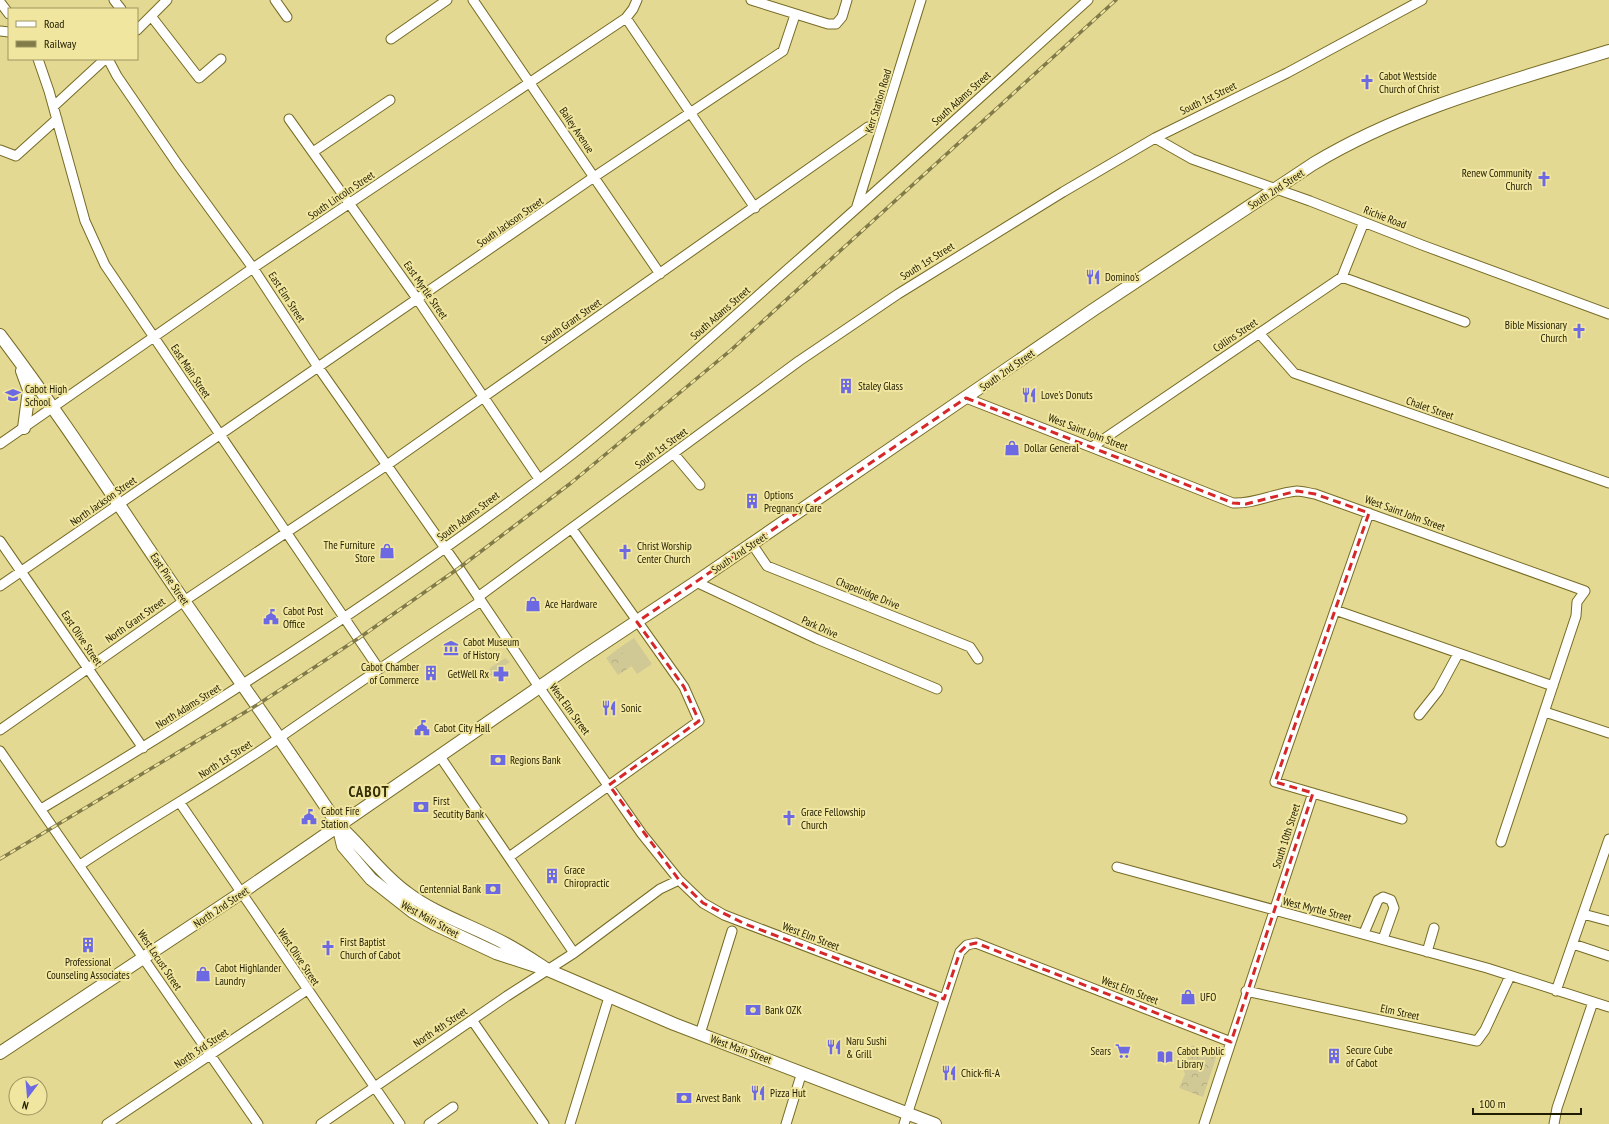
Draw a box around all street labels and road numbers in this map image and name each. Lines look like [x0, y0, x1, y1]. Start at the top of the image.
street label: Kerr Station Road [862, 67, 894, 135]
street label: South Adams Street [929, 68, 993, 128]
street label: South 1st Street [1177, 78, 1239, 118]
street label: Bailey Avenue [557, 104, 598, 156]
street label: South 2nd Street [1245, 166, 1307, 212]
street label: South Lincoln Street [305, 168, 377, 222]
street label: South Jackson Street [474, 194, 546, 250]
street label: Richie Road [1362, 202, 1408, 232]
street label: South 1st Street [897, 239, 957, 283]
street label: East Myrtle Street [401, 258, 451, 322]
street label: East Elm Street [265, 269, 309, 325]
street label: South Adams Street [687, 283, 753, 343]
street label: South Grant Street [538, 295, 604, 347]
street label: Collins Street [1210, 315, 1260, 355]
street label: East Main Street [168, 341, 214, 401]
street label: South 2nd Street [977, 346, 1037, 394]
street label: Chalet Street [1404, 393, 1456, 423]
street label: West Saint John Street [1046, 410, 1130, 454]
street label: South 1st Street [632, 424, 690, 472]
street label: North Jackson Street [67, 473, 139, 529]
street label: South Adams Street [434, 488, 502, 544]
street label: West Saint John Street [1363, 492, 1447, 534]
street label: South 2nd Street [709, 529, 769, 577]
street label: East Pine Street [147, 550, 193, 608]
street label: Chapelridge Drive [834, 574, 903, 612]
street label: North Grant Street [102, 594, 168, 646]
street label: East Olive Street [59, 608, 105, 668]
street label: Park Drive [800, 613, 841, 641]
street label: North Adams Street [153, 680, 223, 732]
street label: West Elm Street [547, 681, 593, 737]
street label: North 1st Street [196, 737, 254, 781]
street label: South 10th Street [1269, 802, 1303, 870]
street label: North 2nd Street [191, 883, 251, 931]
street label: West Myrtle Street [1281, 894, 1353, 924]
street label: West Main Street [398, 897, 462, 941]
street label: West Elm Street [780, 919, 842, 953]
street label: West Olive Street [275, 926, 323, 988]
street label: West Locust Street [135, 927, 185, 993]
street label: West Elm Street [1099, 973, 1161, 1007]
street label: Elm Street [1379, 1001, 1421, 1023]
street label: North 4th Street [410, 1004, 470, 1050]
street label: North 3rd Street [171, 1025, 231, 1071]
street label: West Main Street [708, 1031, 774, 1067]

